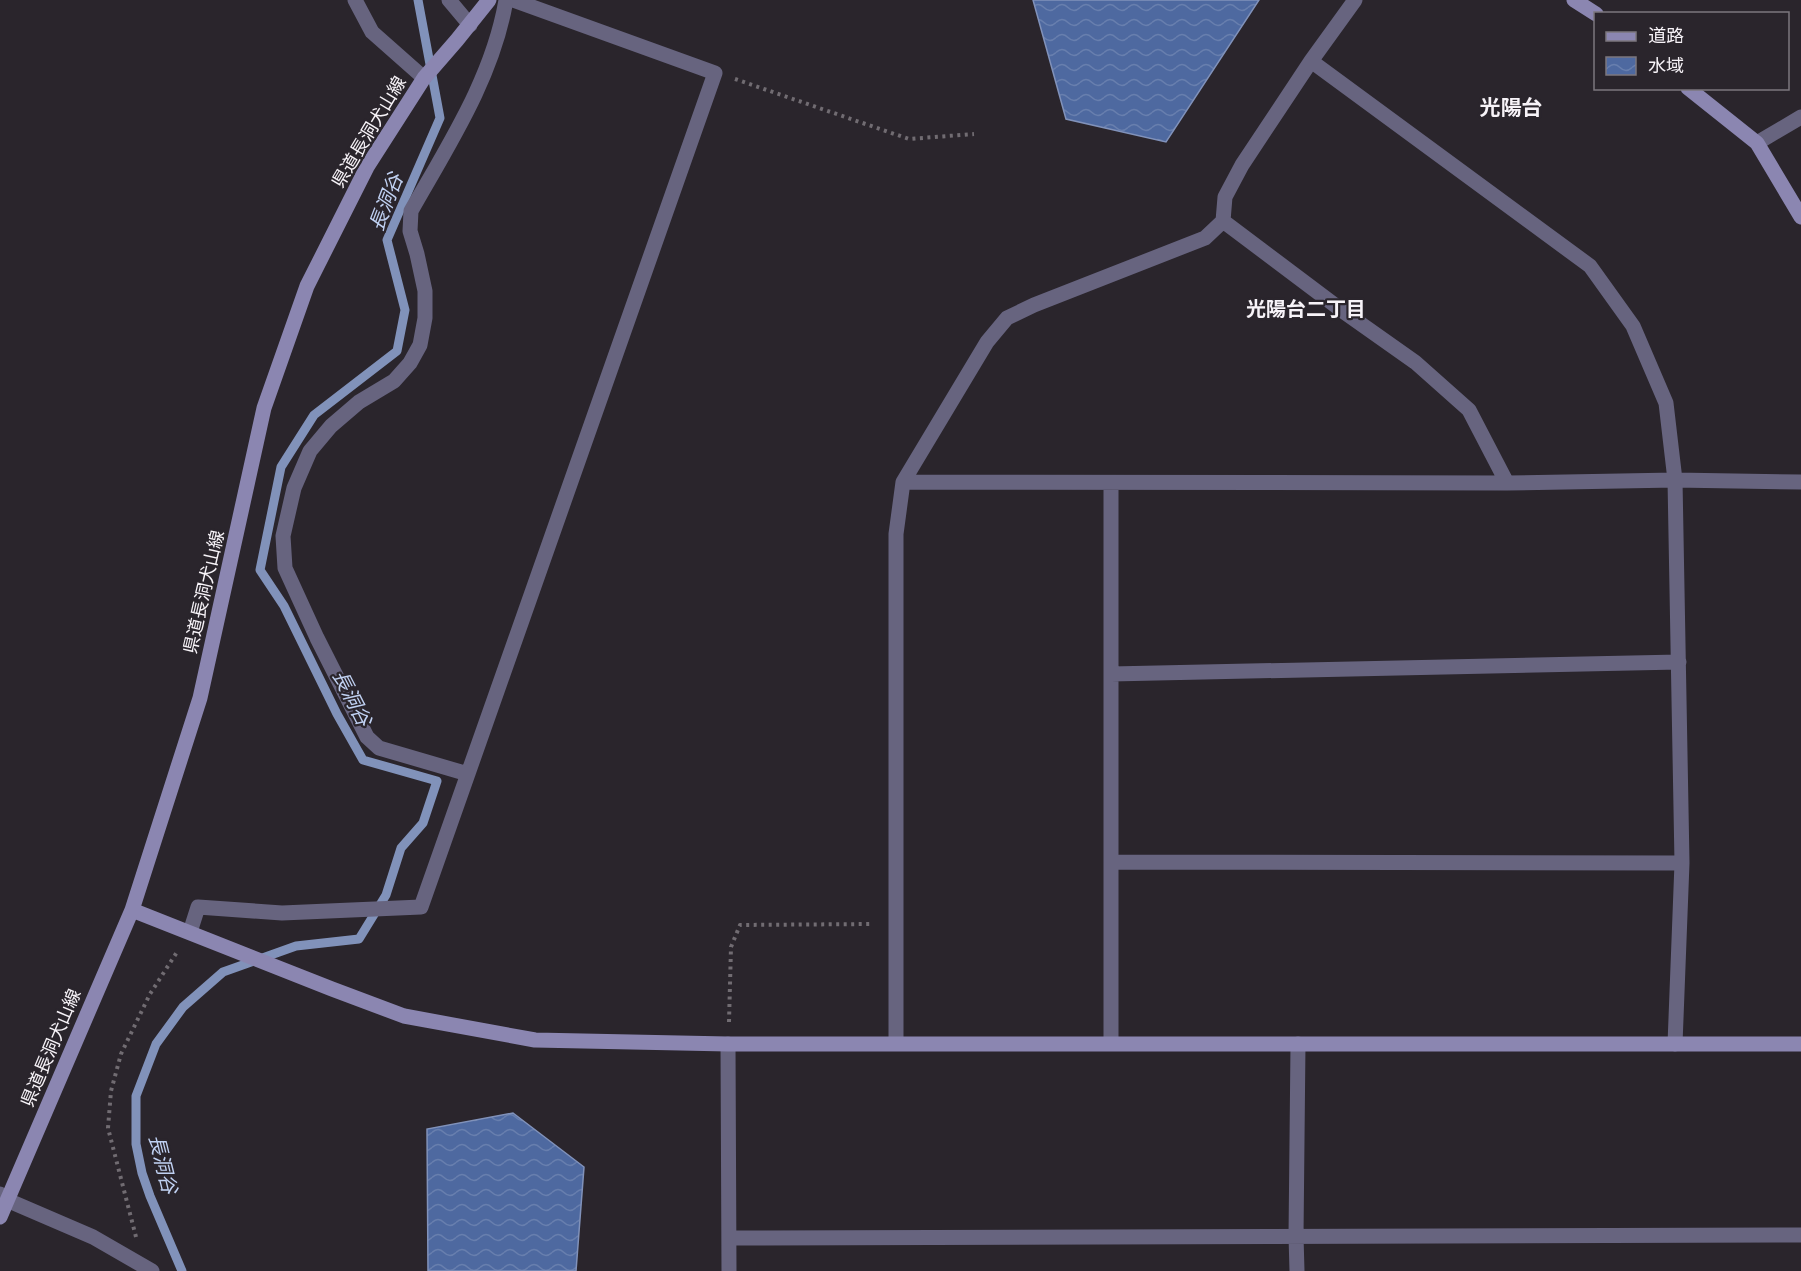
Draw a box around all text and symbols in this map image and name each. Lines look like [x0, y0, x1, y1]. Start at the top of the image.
legend [1594, 12, 1789, 90]
text: 道路 [1648, 24, 1684, 46]
text: 水域 [1648, 54, 1684, 76]
street label: 県道長洞犬山線 [326, 72, 410, 191]
district label: 光陽台 [1480, 94, 1543, 119]
water label: 長洞谷 [363, 167, 408, 234]
district label: 光陽台二丁目 [1246, 296, 1366, 320]
street label: 県道長洞犬山線 [178, 528, 228, 656]
water label: 長洞谷 [329, 665, 378, 732]
street label: 県道長洞犬山線 [15, 985, 85, 1110]
water label: 長洞谷 [145, 1132, 183, 1198]

